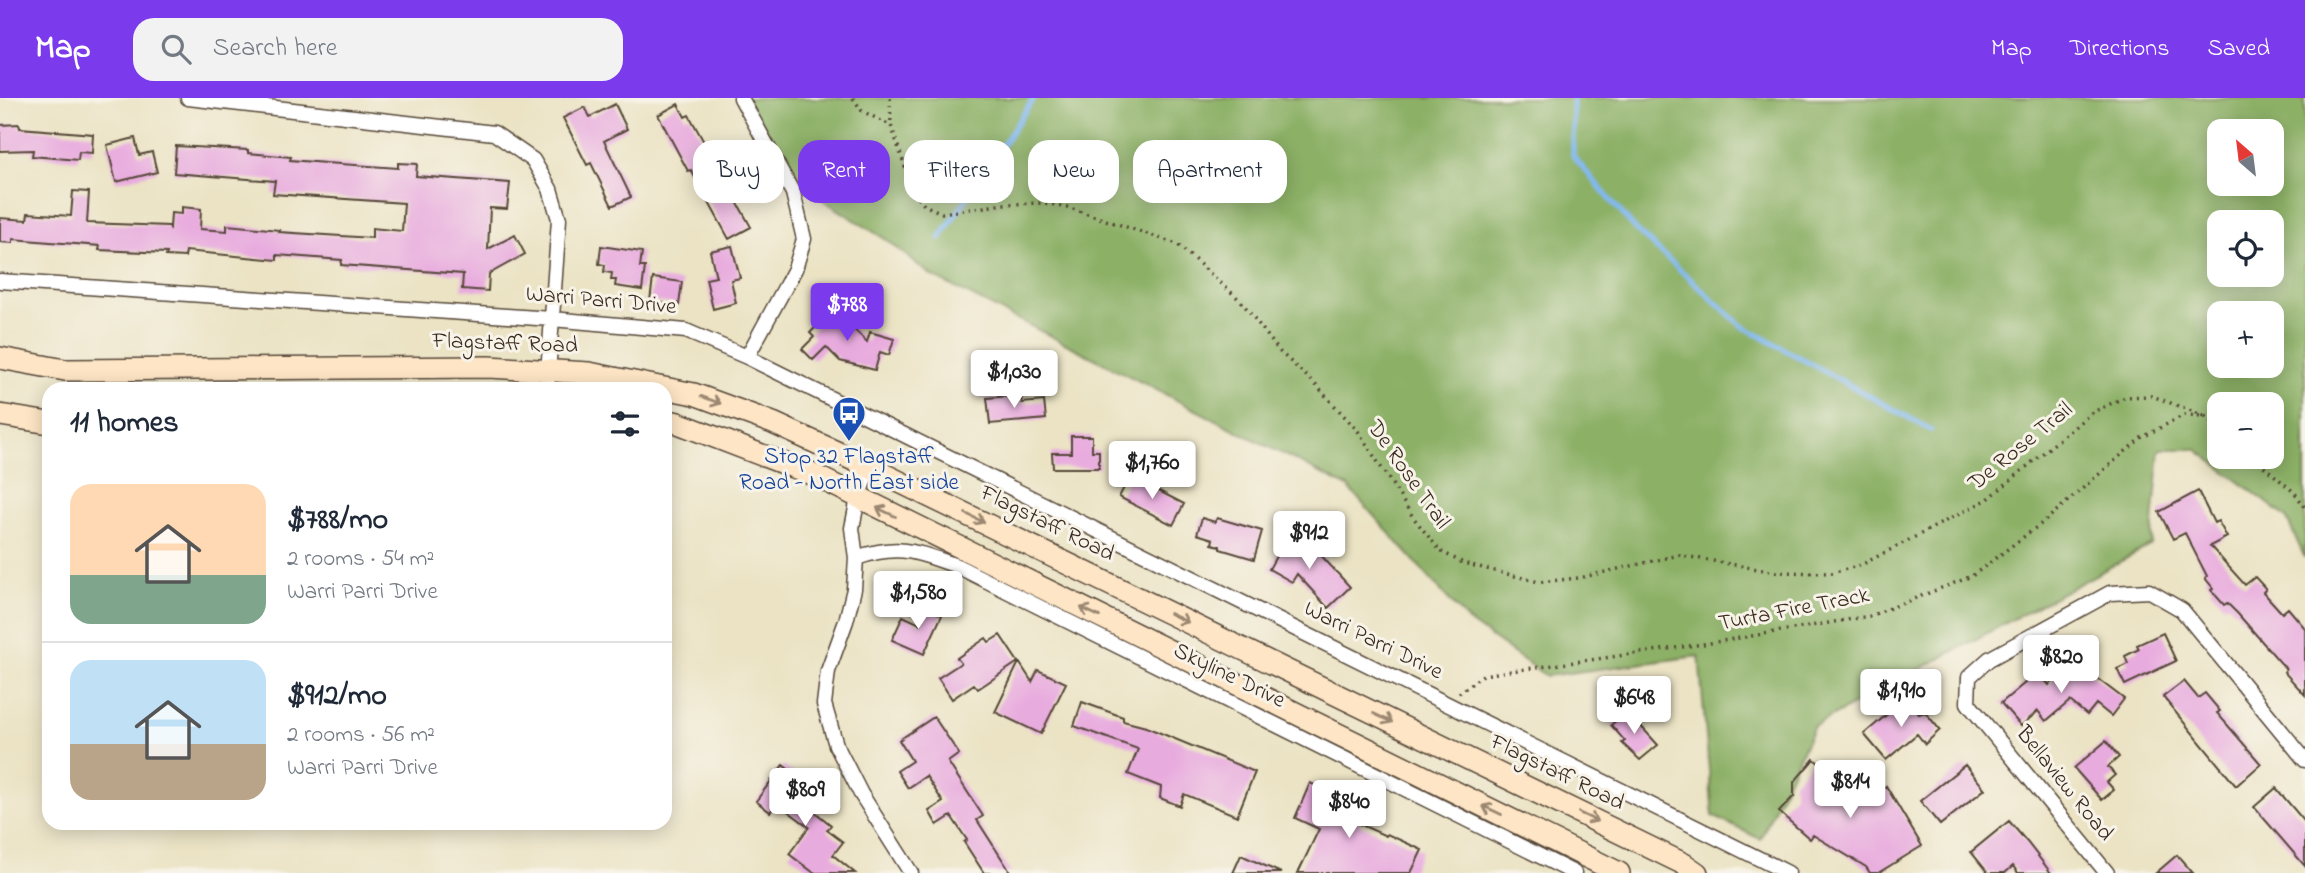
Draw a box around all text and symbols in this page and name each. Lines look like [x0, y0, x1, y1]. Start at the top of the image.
search box [133, 18, 623, 81]
text: Map [35, 25, 91, 73]
icon: search [157, 30, 195, 68]
text: Search here [213, 30, 337, 68]
text: Map [1991, 32, 2032, 67]
text: Directions [2070, 32, 2169, 67]
text: Saved [2207, 32, 2270, 67]
north arrow [2207, 119, 2284, 196]
map controls [2207, 119, 2284, 469]
chip: Buy [693, 140, 784, 203]
chip: Rent [798, 140, 890, 203]
chip: Filters [904, 140, 1014, 203]
chip: New [1028, 140, 1119, 203]
chip: Apartment [1133, 140, 1287, 203]
button: locate [2207, 210, 2284, 287]
street label: Warri Parri Drive [524, 278, 678, 324]
pin: $788 [806, 284, 888, 343]
text: $788 [827, 289, 867, 322]
button: + [2207, 301, 2284, 378]
street label: Flagstaff Road [431, 325, 578, 364]
pin: $1,030 [957, 350, 1071, 410]
text: $1,030 [987, 356, 1041, 389]
button: − [2207, 392, 2284, 469]
bus stop icon: Stop 32 Flagstaff Road - North East side [830, 394, 868, 443]
street label: De Rose Trail [1961, 394, 2080, 500]
one-way arrow [700, 395, 722, 408]
text: 11 homes [70, 402, 178, 446]
icon: filters [606, 405, 644, 443]
street label: De Rose Trail [1358, 413, 1458, 536]
place label: Stop 32 Flagstaff Road - North East side [739, 441, 960, 500]
pin: $1,760 [1095, 442, 1209, 501]
text: $1,760 [1125, 447, 1179, 480]
street label: Flagstaff Road [973, 477, 1120, 572]
text: $788/mo [287, 499, 388, 543]
one-way arrow [876, 504, 897, 518]
icon: home [126, 512, 210, 596]
one-way arrow [964, 512, 985, 525]
pin: $912 [1268, 512, 1350, 571]
text: $912 [1289, 517, 1329, 550]
text: 2 rooms · 54 m² [287, 543, 434, 576]
pin: $1,580 [861, 572, 975, 631]
text: Warri Parri Drive [287, 576, 438, 609]
text: $1,580 [890, 577, 946, 610]
street label: Turta Fire Track [1716, 579, 1873, 641]
street label: Warri Parri Drive [1298, 593, 1449, 689]
one-way arrow [1080, 605, 1101, 619]
one-way arrow [1168, 611, 1189, 625]
street label: Skyline Drive [1166, 635, 1291, 719]
pin: $820 [2020, 636, 2102, 695]
text: $820 [2039, 641, 2083, 674]
pin: $1,910 [1844, 670, 1958, 729]
text: $912/mo [287, 675, 387, 719]
text: $1,910 [1876, 675, 1926, 708]
pin: $648 [1593, 676, 1675, 736]
text: $648 [1613, 682, 1655, 715]
icon: home [126, 688, 210, 772]
one-way arrow [1372, 711, 1393, 725]
street label: Bellaview Road [2006, 718, 2121, 849]
text: 2 rooms · 56 m² [287, 719, 435, 752]
street label: Flagstaff Road [1483, 726, 1630, 821]
text: Warri Parri Drive [287, 752, 438, 785]
pin: $814 [1809, 760, 1891, 820]
text: $814 [1830, 766, 1870, 799]
pin: $809 [764, 768, 846, 828]
text: $809 [785, 774, 825, 807]
pin: $840 [1308, 780, 1390, 840]
text: $840 [1328, 786, 1370, 819]
one-way arrow [1482, 803, 1503, 817]
one-way arrow [1577, 811, 1598, 825]

